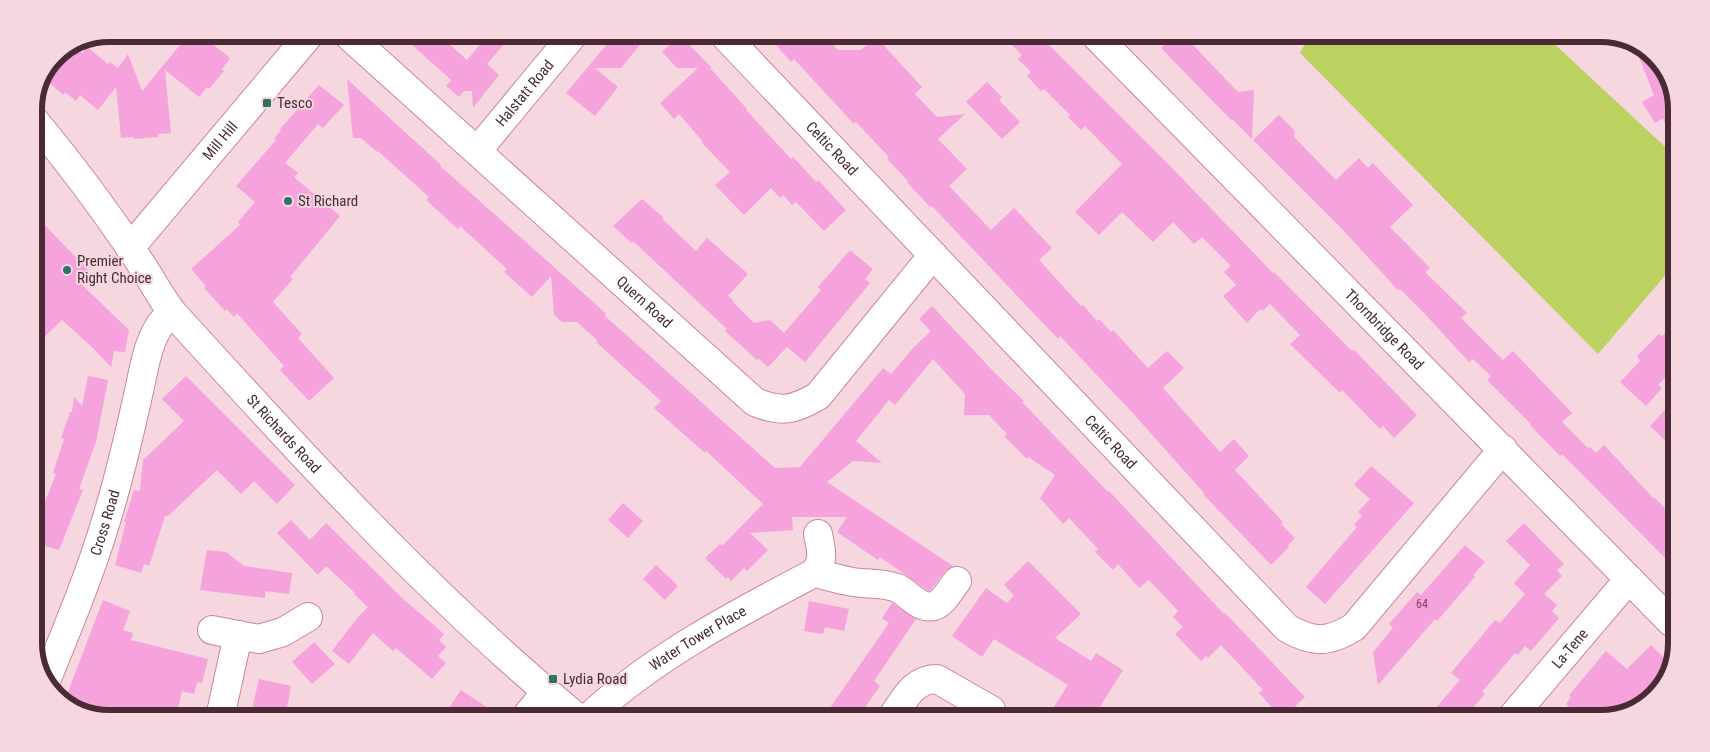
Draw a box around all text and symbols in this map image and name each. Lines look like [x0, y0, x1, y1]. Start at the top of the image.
street label: Halstatt Road [492, 56, 558, 130]
place label: Tesco [277, 94, 312, 112]
marker: Tesco [261, 97, 273, 109]
street label: Mill Hill [199, 118, 241, 164]
street label: Celtic Road [802, 118, 861, 179]
place label: St Richard [298, 192, 358, 210]
marker: St Richard [282, 195, 294, 207]
place label: Premier Right Choice [77, 252, 152, 287]
marker: Premier Right Choice [61, 264, 73, 276]
street label: Quern Road [613, 272, 676, 332]
street label: Thornbridge Road [1341, 286, 1427, 374]
street label: St Richards Road [243, 391, 325, 477]
street label: Celtic Road [1081, 411, 1140, 473]
street label: Cross Road [86, 488, 124, 558]
house number: 64 [1416, 597, 1428, 611]
street label: Water Tower Place [646, 602, 749, 675]
street label: La-Tene [1548, 625, 1592, 672]
place label: Lydia Road [563, 670, 627, 688]
marker: Lydia Road [547, 673, 559, 685]

